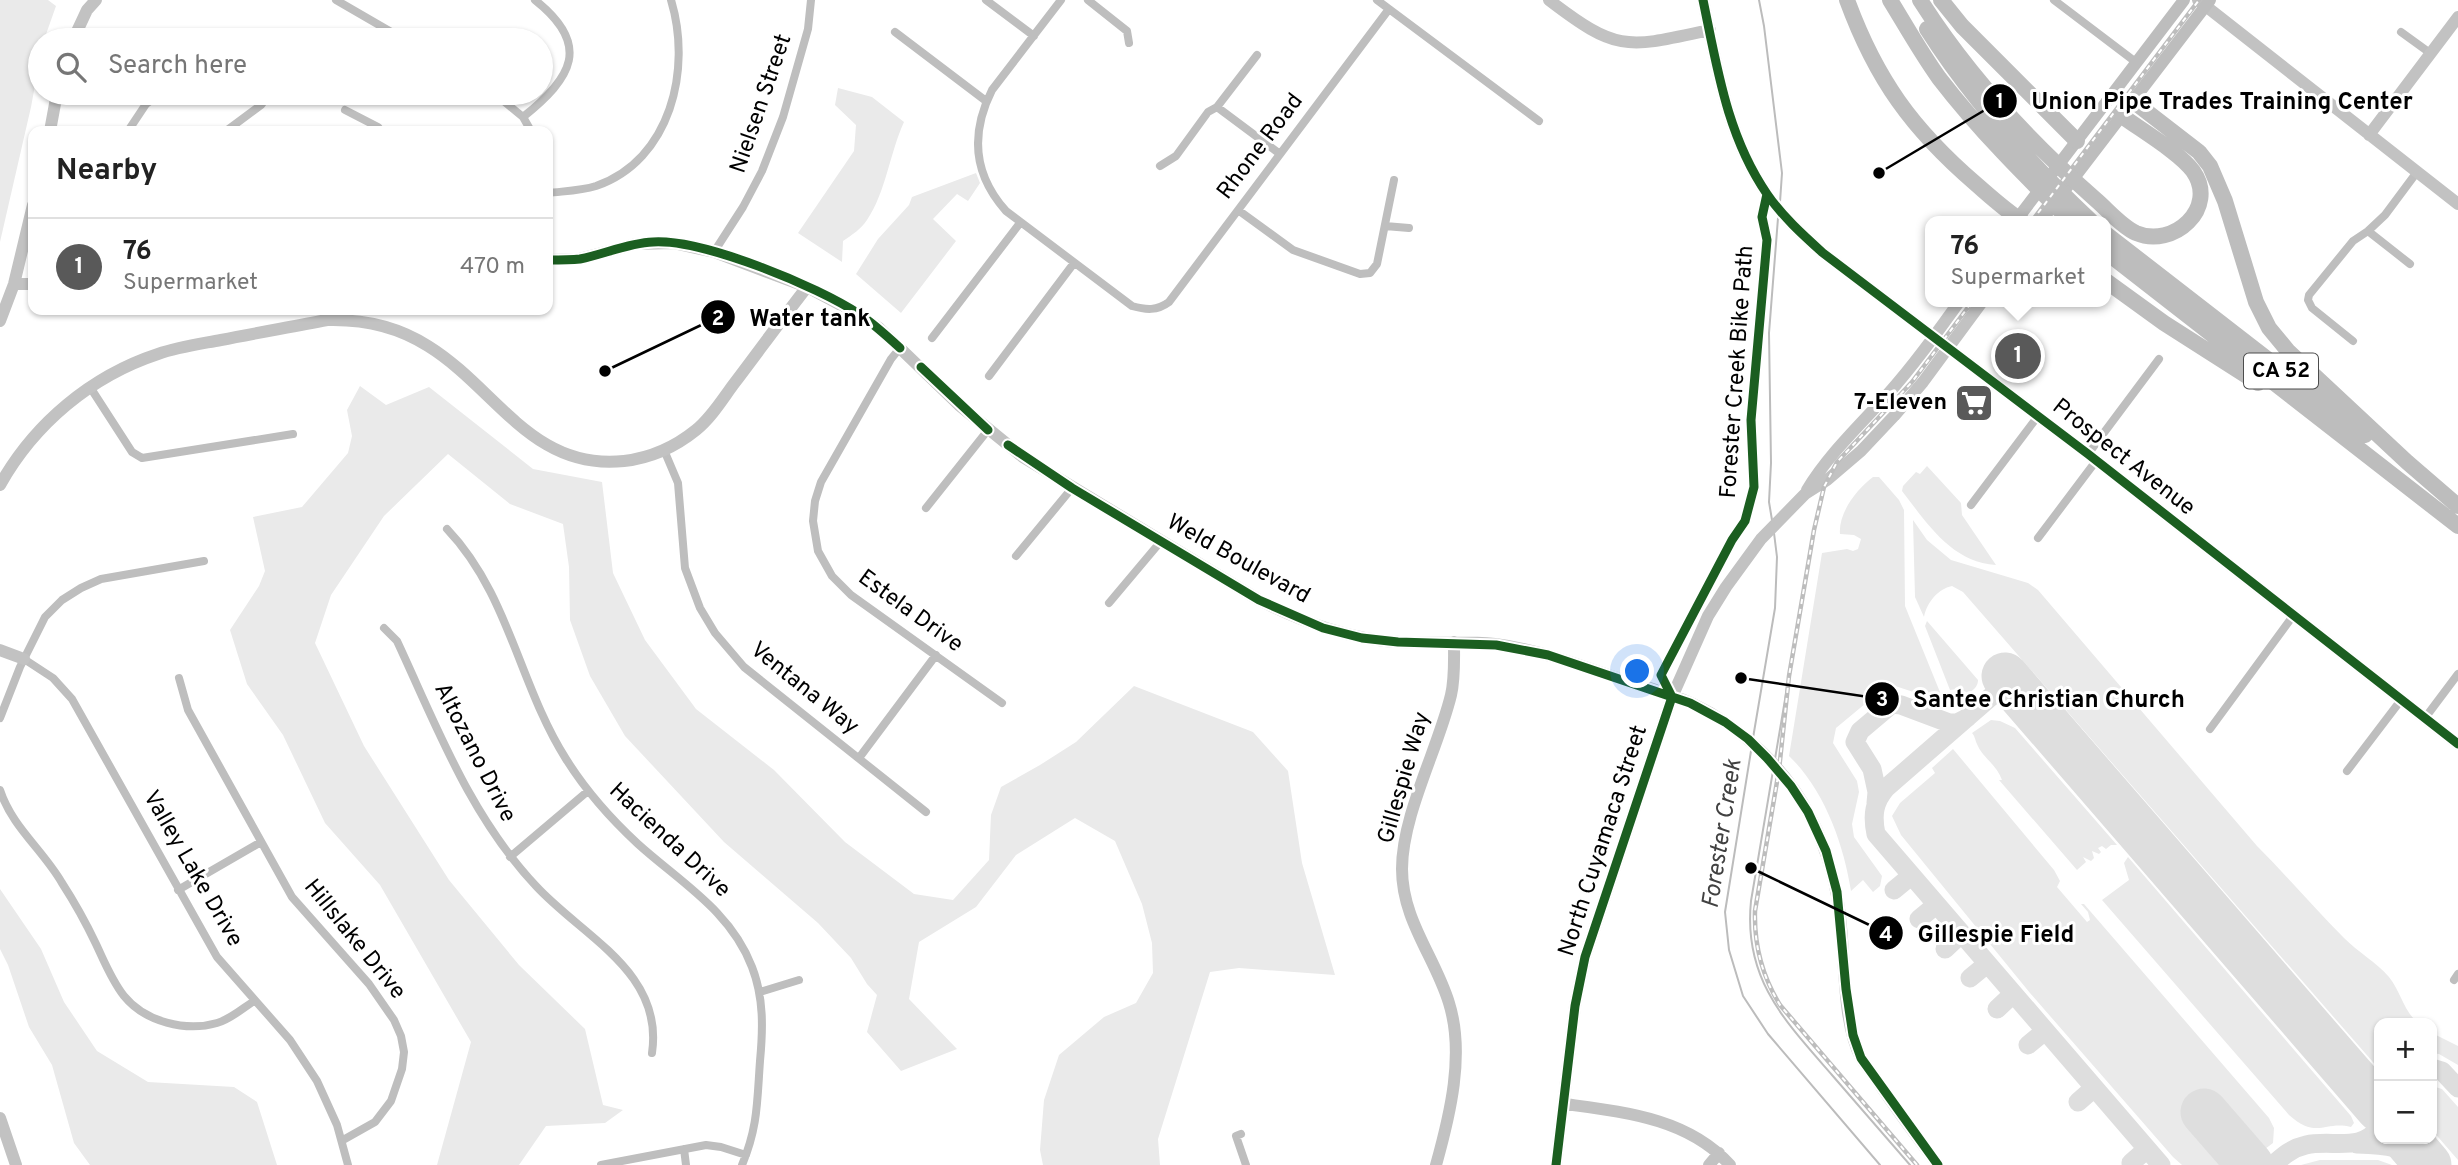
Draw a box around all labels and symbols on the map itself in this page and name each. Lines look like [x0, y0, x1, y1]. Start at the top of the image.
street label: Nielsen Street [725, 31, 799, 177]
callout: Union Pipe Trades Training Center [1983, 78, 2427, 123]
street label: Rhone Road [1212, 88, 1310, 206]
text: Union Pipe Trades Training Center [2031, 88, 2413, 118]
text: 1 [1996, 89, 2004, 116]
street label: Forester Creek Bike Path [1715, 245, 1761, 499]
callout: Water tank [701, 295, 885, 340]
text: Water tank [749, 305, 871, 335]
text: 2 [712, 306, 724, 333]
pin: 1 [1995, 330, 2041, 382]
road number: CA 52 [2244, 354, 2318, 388]
supermarket icon: 7-Eleven [1953, 382, 1995, 424]
place label: 7-Eleven [1854, 389, 1947, 418]
street label: Prospect Avenue [2046, 393, 2200, 523]
street label: Weld Boulevard [1161, 509, 1315, 611]
street label: Estela Drive [852, 564, 968, 660]
street label: Ventana Way [744, 636, 864, 742]
your location [1620, 654, 1654, 688]
callout: Santee Christian Church [1864, 676, 2199, 721]
street label: Altozano Drive [426, 678, 522, 828]
text: Santee Christian Church [1913, 686, 2185, 716]
text: 3 [1876, 687, 1888, 714]
street label: Gillespie Way [1372, 709, 1438, 847]
street label: North Cuyamaca Street [1553, 722, 1655, 960]
water label: Forester Creek [1696, 756, 1750, 911]
street label: Hacienda Drive [602, 777, 736, 905]
street label: Valley Lake Drive [136, 786, 248, 952]
street label: Hillslake Drive [297, 874, 411, 1006]
callout: Gillespie Field [1868, 911, 2088, 956]
text: Gillespie Field [1918, 921, 2074, 951]
text: 4 [1879, 922, 1893, 949]

